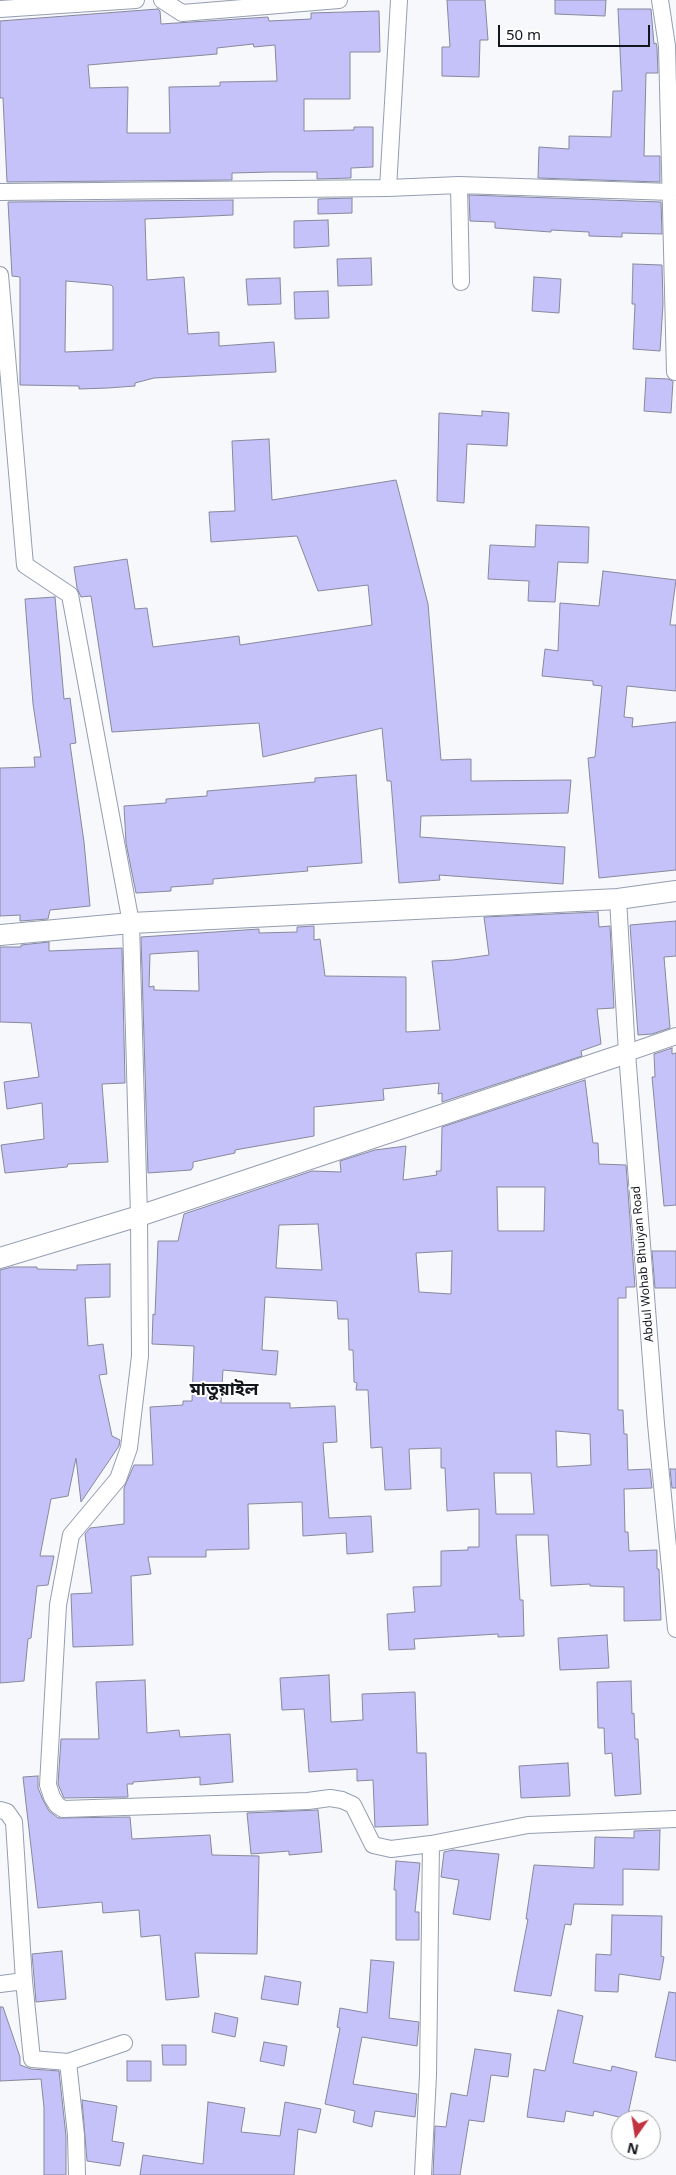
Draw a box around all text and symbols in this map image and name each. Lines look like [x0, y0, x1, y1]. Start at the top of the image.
scale bar [501, 15, 654, 47]
text: 50 m [506, 24, 541, 44]
street label: Abdul Wohab Bhuiyan Road [629, 1185, 657, 1343]
district label: মাতুয়াইল [190, 1379, 258, 1401]
north arrow [611, 2110, 661, 2160]
text: N [625, 2139, 640, 2160]

